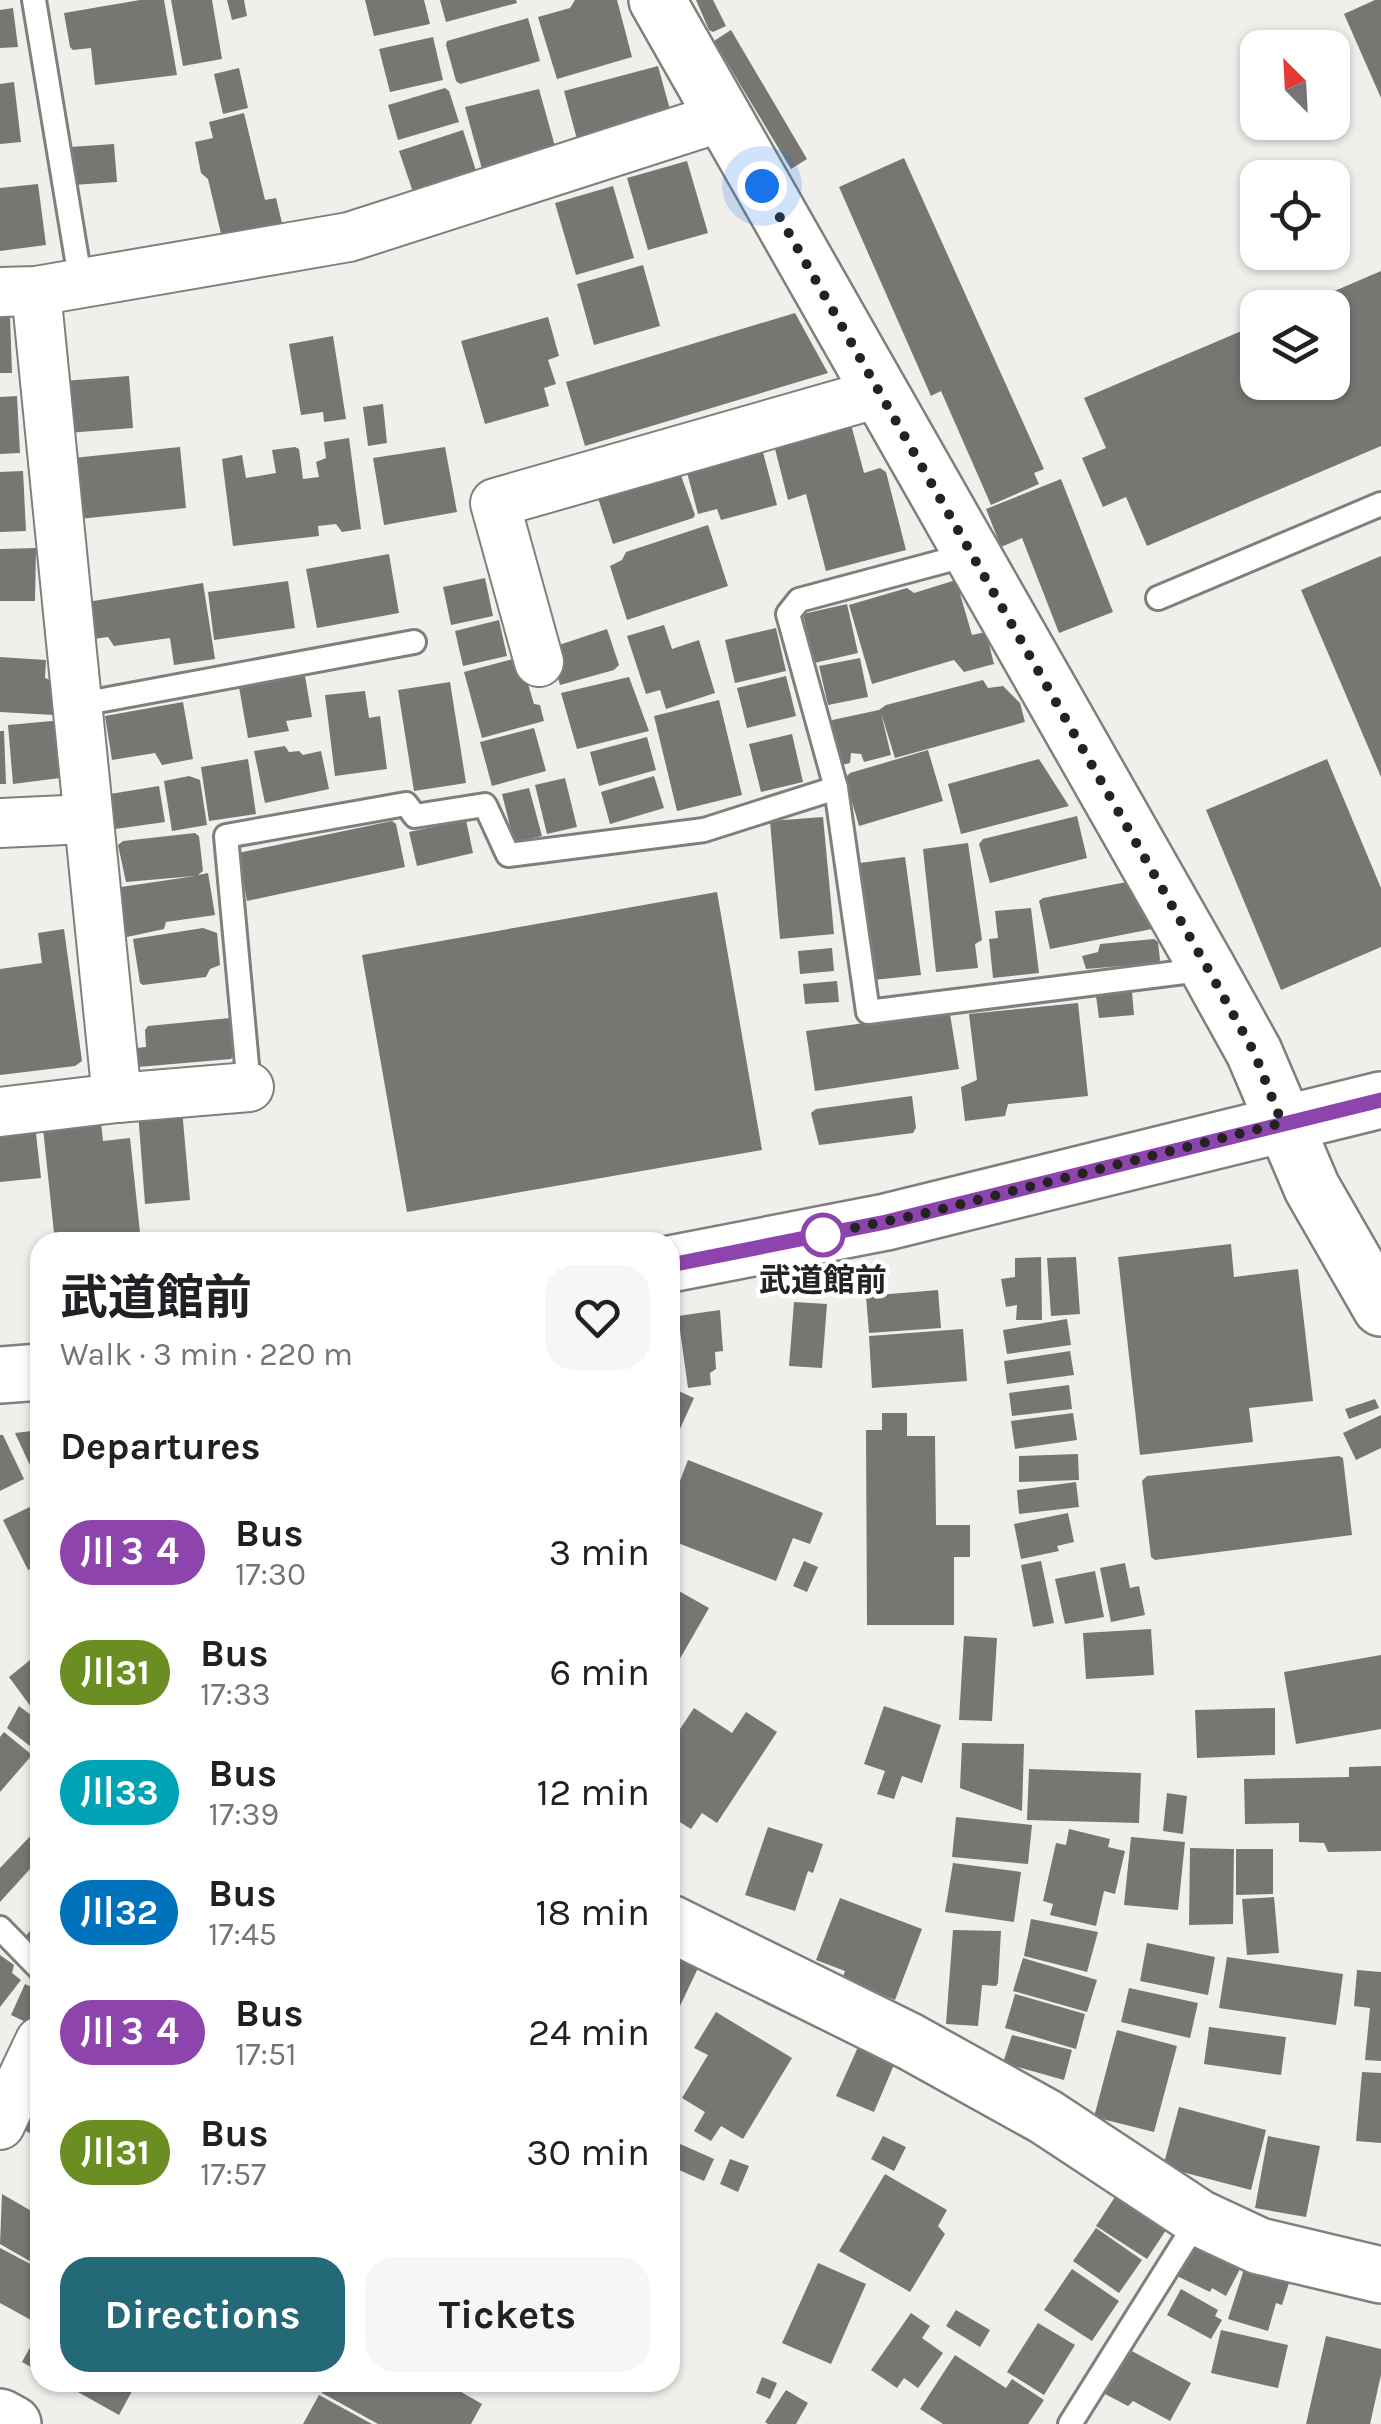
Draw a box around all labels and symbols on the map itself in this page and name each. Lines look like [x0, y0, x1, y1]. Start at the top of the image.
north arrow [1240, 30, 1350, 140]
your location [737, 161, 787, 211]
marker: 武道館前 [802, 1214, 844, 1256]
place label: 武道館前 [759, 1262, 887, 1299]

